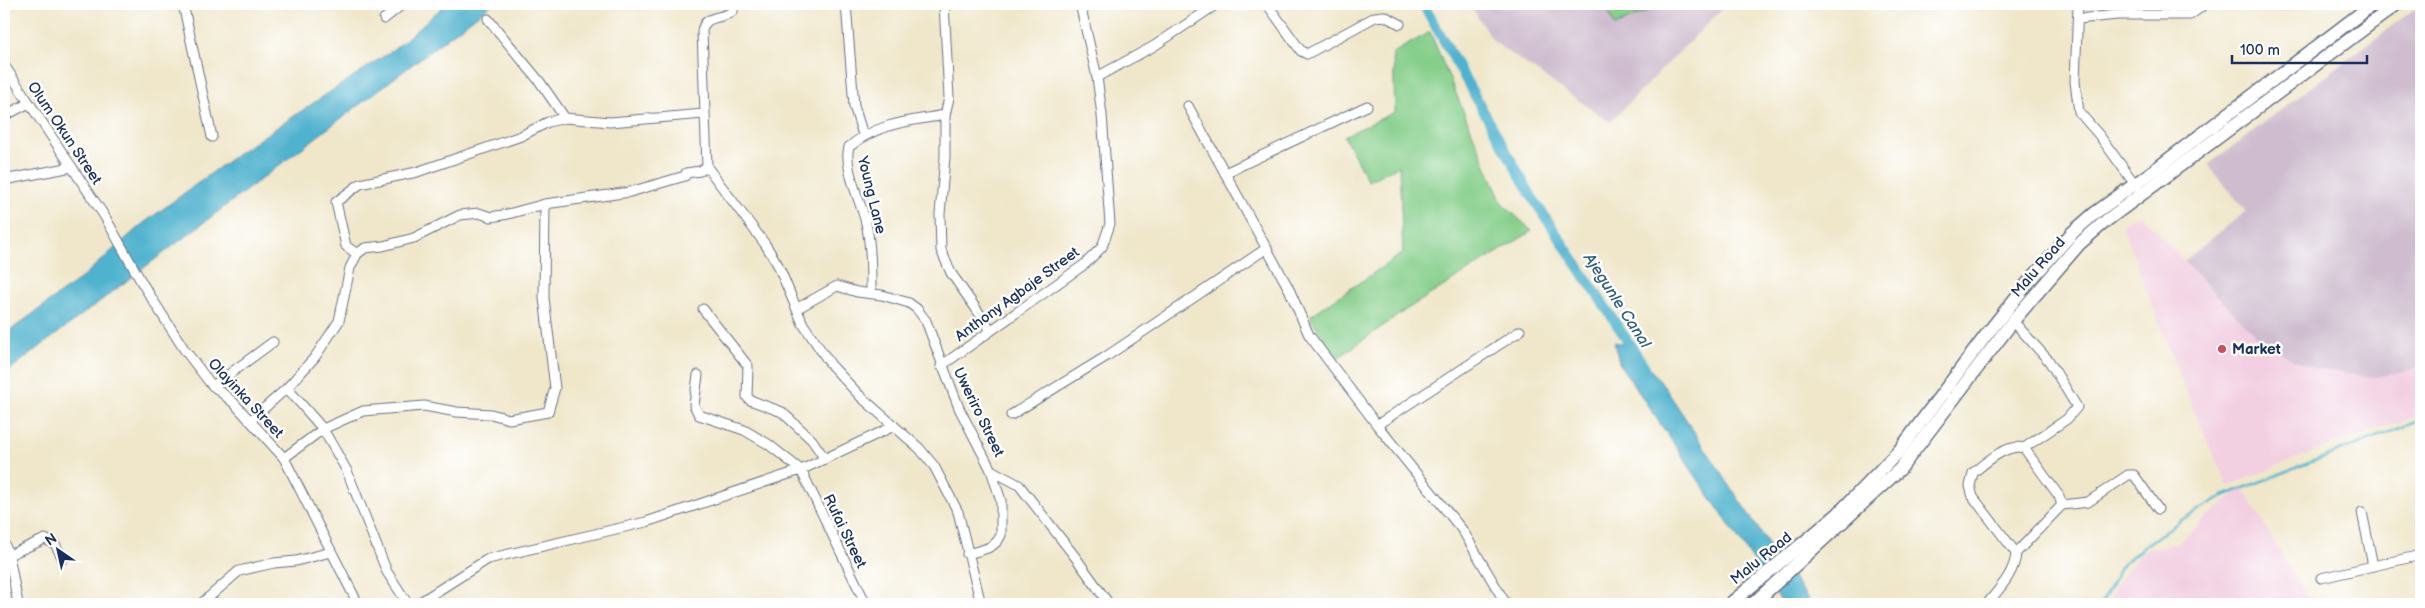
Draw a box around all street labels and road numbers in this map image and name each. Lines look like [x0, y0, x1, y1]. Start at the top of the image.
street label: Olum Okun Street [23, 78, 106, 189]
street label: Young Lane [852, 153, 890, 236]
street label: Malu Road [2007, 233, 2070, 301]
street label: Anthony Agbaje Street [951, 243, 1084, 346]
street label: Olayinka Street [204, 354, 288, 443]
street label: Uweriro Street [949, 364, 1009, 460]
street label: Rufai Street [818, 491, 871, 572]
street label: Malu Road [1727, 528, 1796, 589]

